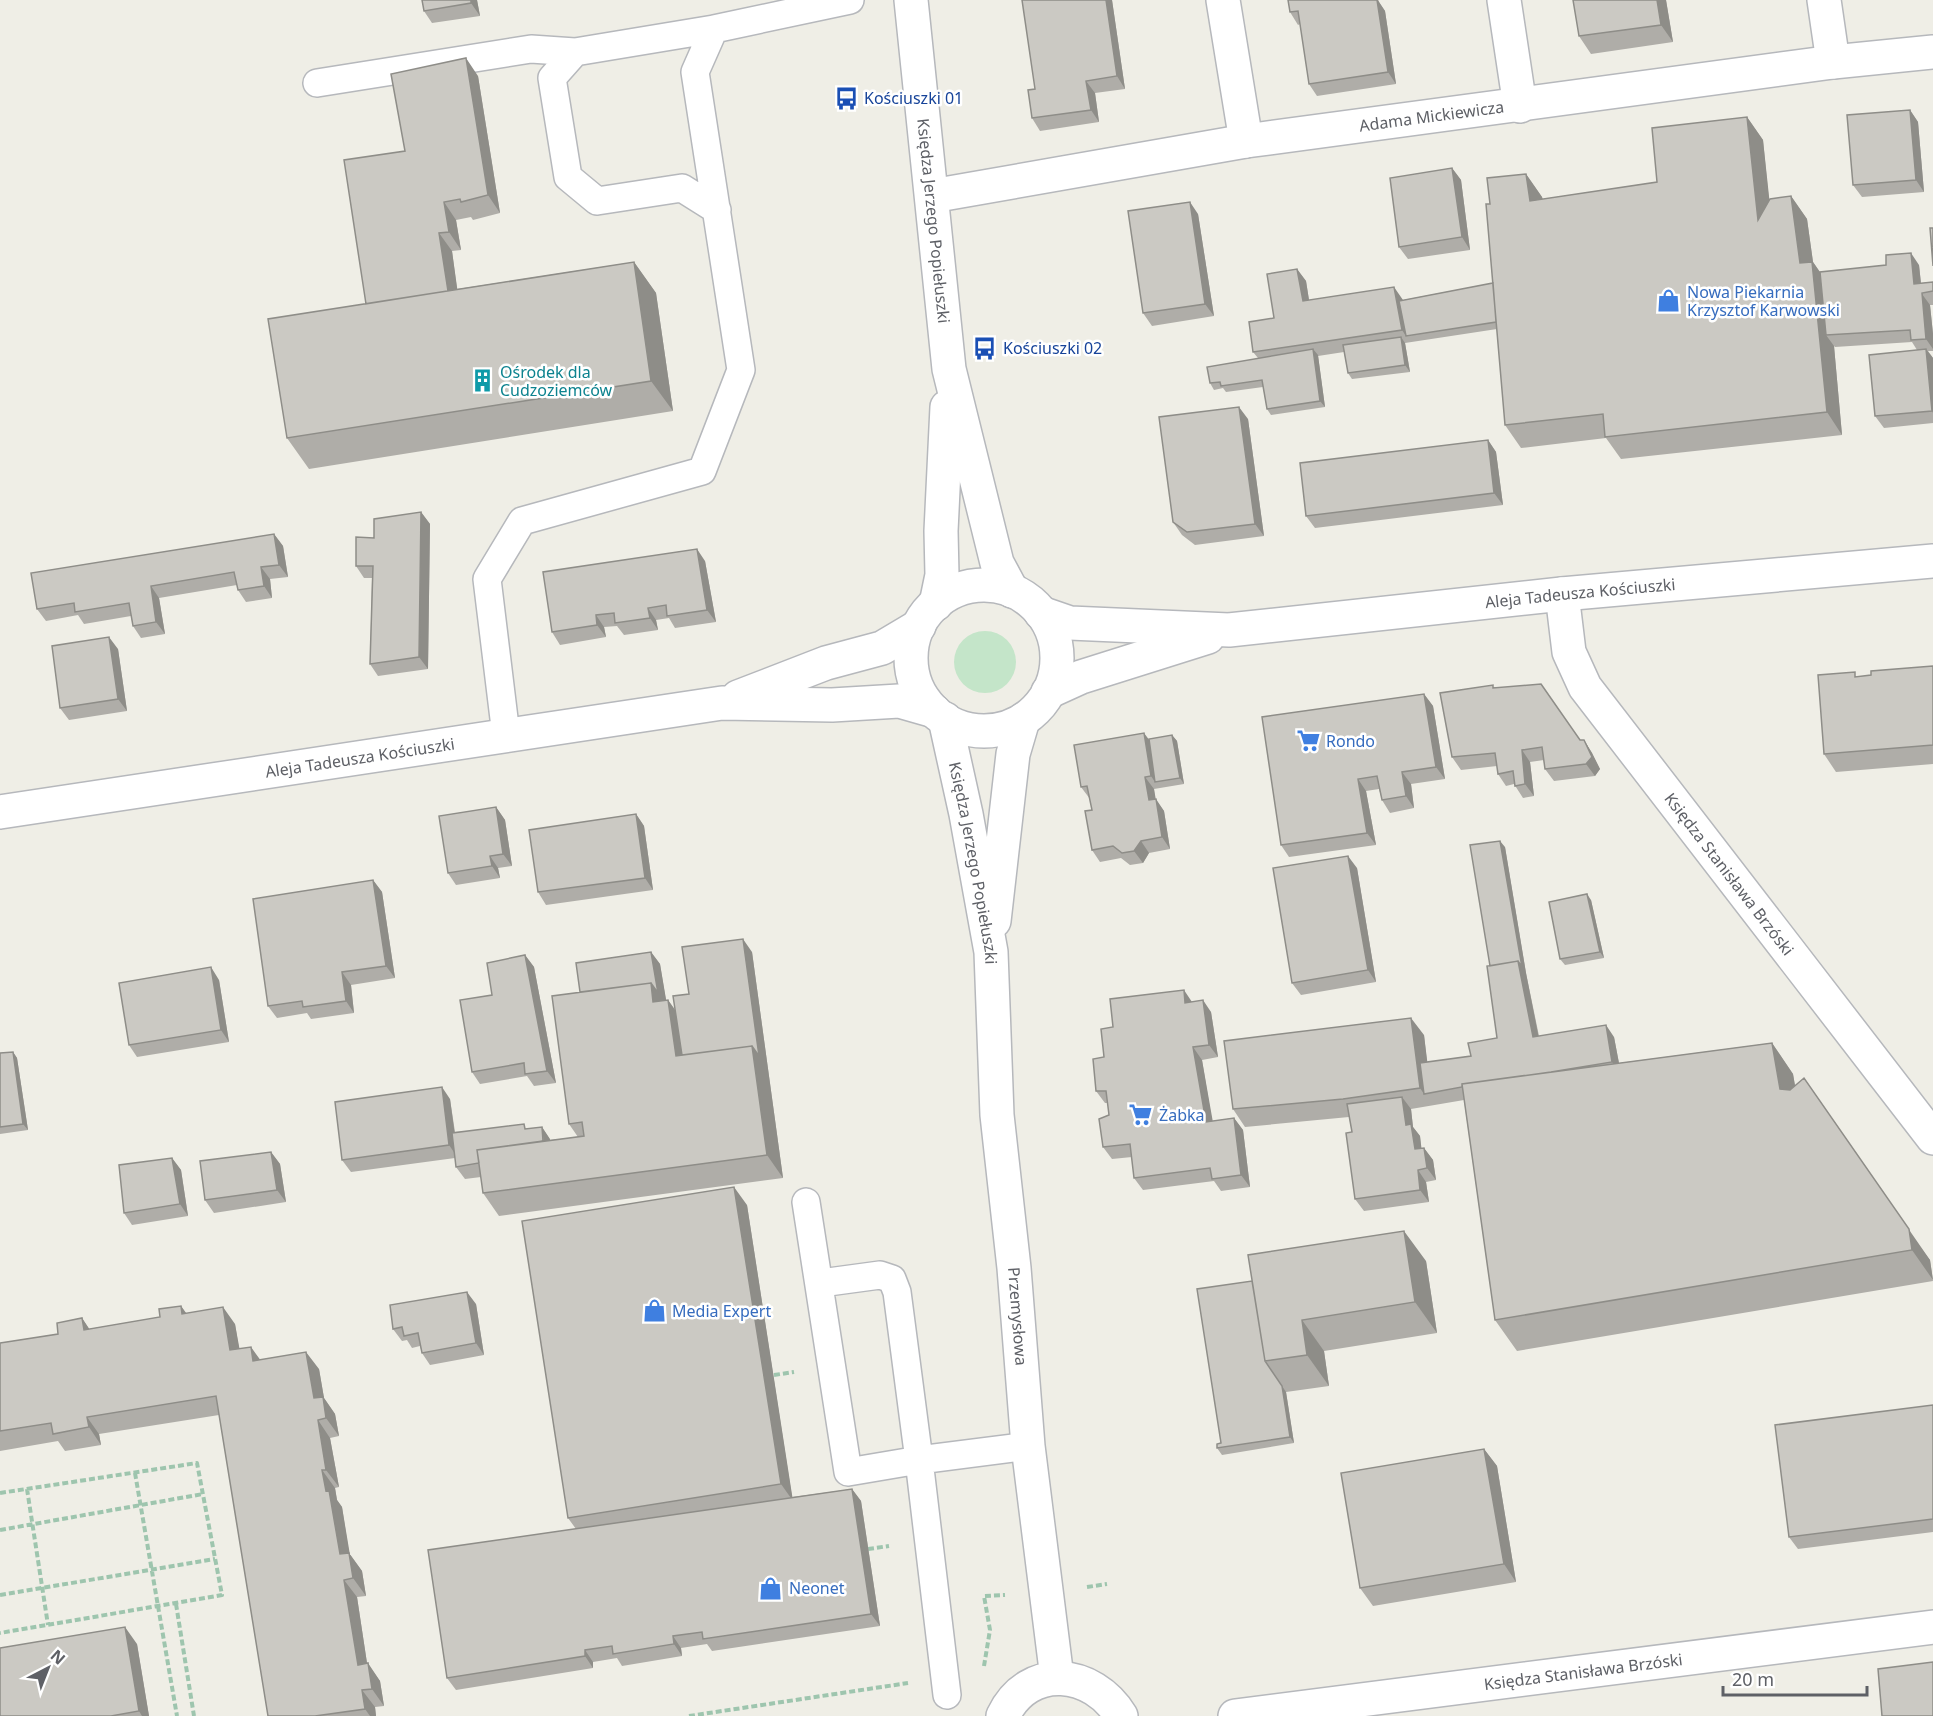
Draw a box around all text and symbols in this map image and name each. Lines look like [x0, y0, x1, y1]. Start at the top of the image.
bus stop icon: Kościuszki 01 [833, 85, 859, 111]
place label: Kościuszki 01 [864, 87, 963, 109]
street label: Adama Mickiewicza [1358, 95, 1505, 137]
street label: Księdza Jerzego Popiełuszki [912, 117, 955, 324]
place label: Nowa Piekarnia Krzysztof Karwowski [1687, 281, 1840, 321]
shop icon: Nowa Piekarnia Krzysztof Karwowski [1656, 288, 1682, 314]
bus stop icon: Kościuszki 02 [972, 335, 998, 361]
place label: Kościuszki 02 [1003, 337, 1102, 359]
place label: Ośrodek dla Cudzoziemców [500, 361, 613, 401]
building icon: Ośrodek dla Cudzoziemców [469, 368, 495, 394]
street label: Aleja Tadeusza Kościuszki [1484, 573, 1676, 613]
supermarket icon: Rondo [1295, 728, 1321, 754]
place label: Rondo [1326, 730, 1375, 752]
street label: Aleja Tadeusza Kościuszki [264, 733, 456, 783]
street label: Księdza Jerzego Popiełuszki [944, 760, 1002, 965]
street label: Księdza Stanisława Brzóski [1659, 788, 1799, 960]
supermarket icon: Żabka [1128, 1102, 1154, 1128]
place label: Żabka [1159, 1104, 1205, 1126]
street label: Przemysłowa [1003, 1266, 1033, 1366]
shop icon: Media Expert [641, 1298, 667, 1324]
place label: Media Expert [672, 1300, 771, 1322]
shop icon: Neonet [758, 1575, 784, 1601]
place label: Neonet [789, 1577, 845, 1599]
north arrow [18, 1638, 78, 1698]
text: N [46, 1644, 70, 1669]
street label: Księdza Stanisława Brzóski [1483, 1648, 1684, 1695]
scale bar [1723, 1659, 1867, 1697]
text: 20 m [1732, 1667, 1774, 1691]

